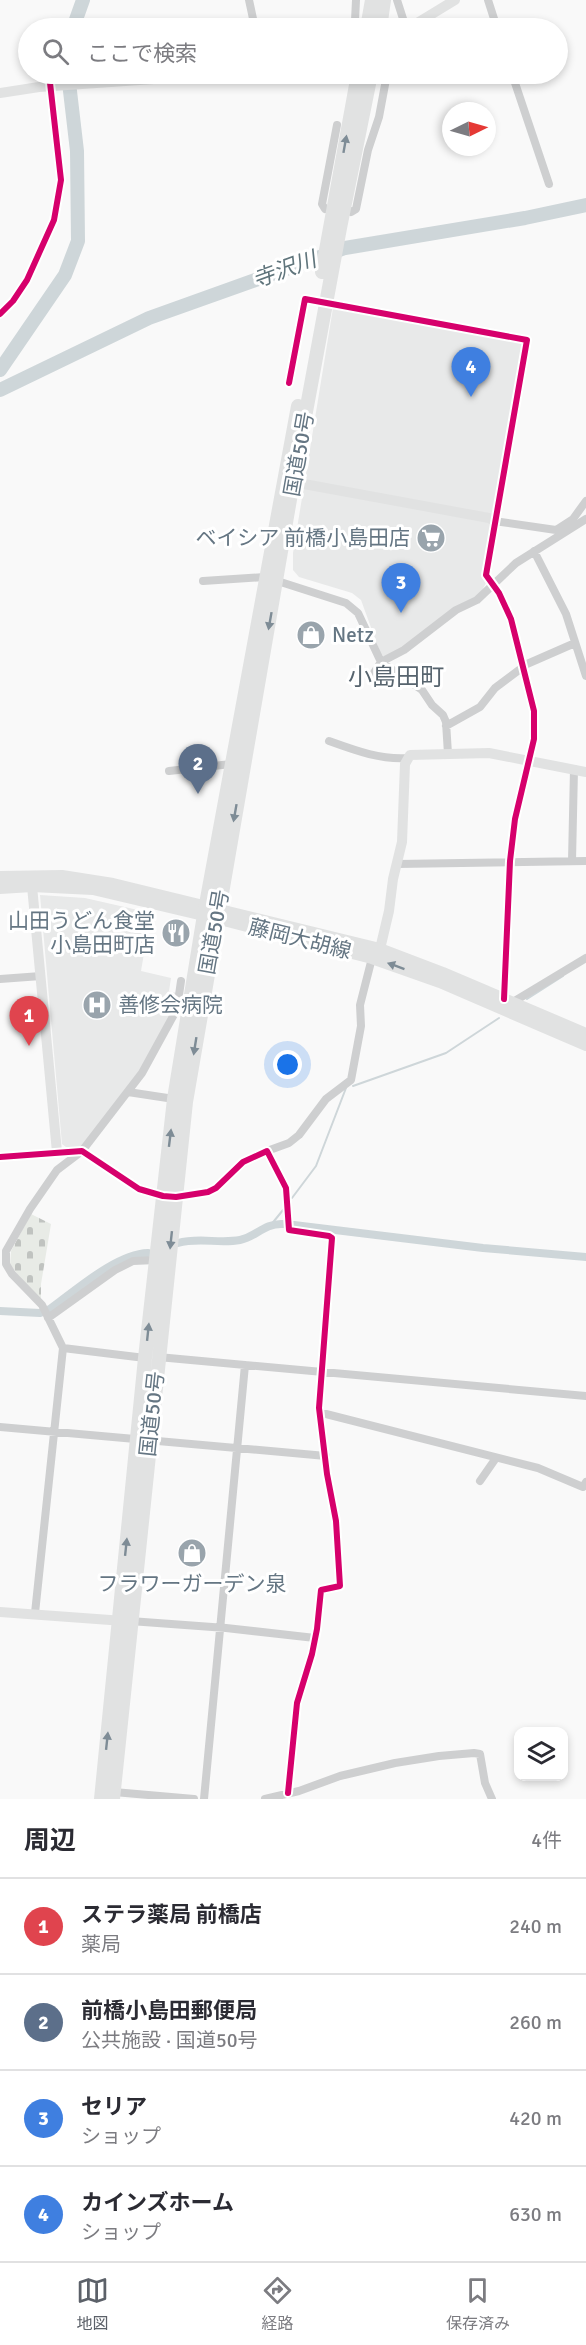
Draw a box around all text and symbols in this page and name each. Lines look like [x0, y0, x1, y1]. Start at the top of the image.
search box [18, 18, 568, 84]
icon: search [39, 35, 72, 68]
text: ここで検索 [87, 40, 197, 67]
north arrow [442, 102, 496, 156]
one-way arrow [341, 134, 350, 153]
water label: 寺沢川 [249, 245, 322, 293]
pin: 4 [452, 348, 490, 397]
street label: 国道50号 [279, 410, 319, 498]
supermarket icon: ベイシア 前橋小島田店 [415, 522, 447, 554]
place label: ベイシア 前橋小島田店 [195, 525, 410, 551]
pin: 3 [382, 564, 420, 613]
one-way arrow [265, 611, 274, 630]
shop icon: Netz [295, 619, 327, 651]
place label: Netz [332, 622, 374, 648]
district label: 小島田町 [348, 662, 444, 692]
pin: 2 [178, 744, 218, 794]
one-way arrow [230, 803, 239, 822]
street label: 国道50号 [194, 888, 234, 976]
place label: 山田うどん食堂 小島田町店 [8, 908, 155, 958]
street label: 藤岡大胡線 [246, 914, 354, 964]
restaurant icon: 山田うどん食堂 小島田町店 [160, 917, 192, 949]
one-way arrow [387, 961, 405, 971]
hospital icon: 善修会病院 [81, 989, 113, 1021]
place label: 善修会病院 [118, 992, 223, 1018]
pin: 1 [9, 996, 48, 1046]
one-way arrow [190, 1037, 199, 1056]
your location [273, 1050, 302, 1079]
one-way arrow [165, 1129, 175, 1148]
one-way arrow [166, 1230, 176, 1249]
one-way arrow [143, 1322, 153, 1341]
street label: 国道50号 [135, 1370, 169, 1458]
one-way arrow [121, 1537, 131, 1556]
shop icon: フラワーガーデン泉 [176, 1537, 208, 1569]
place label: フラワーガーデン泉 [98, 1571, 287, 1597]
map controls [514, 1727, 568, 1781]
button: layers [514, 1727, 568, 1781]
one-way arrow [102, 1731, 112, 1750]
text: 周辺 [24, 1825, 76, 1857]
text: 4件 [531, 1828, 562, 1853]
text: ステラ薬局 前橋店 [81, 1901, 262, 1928]
text: 1 [38, 1914, 49, 1939]
text: 240 m [509, 1914, 562, 1939]
text: 薬局 [81, 1932, 121, 1957]
text: 前橋小島田郵便局 [81, 1997, 257, 2024]
text: 2 [38, 2010, 49, 2035]
text: 260 m [509, 2010, 562, 2035]
text: 公共施設 · 国道50号 [81, 2028, 258, 2053]
text: セリア [81, 2093, 147, 2120]
text: 3 [38, 2106, 49, 2131]
text: 420 m [509, 2106, 562, 2131]
text: ショップ [81, 2124, 161, 2149]
text: カインズホーム [81, 2189, 234, 2216]
text: 4 [38, 2202, 49, 2227]
text: 630 m [509, 2202, 562, 2227]
text: ショップ [81, 2220, 161, 2245]
tab: 地図 [76, 2274, 109, 2334]
tab: 経路 [261, 2274, 294, 2334]
tab: 保存済み [446, 2274, 510, 2334]

